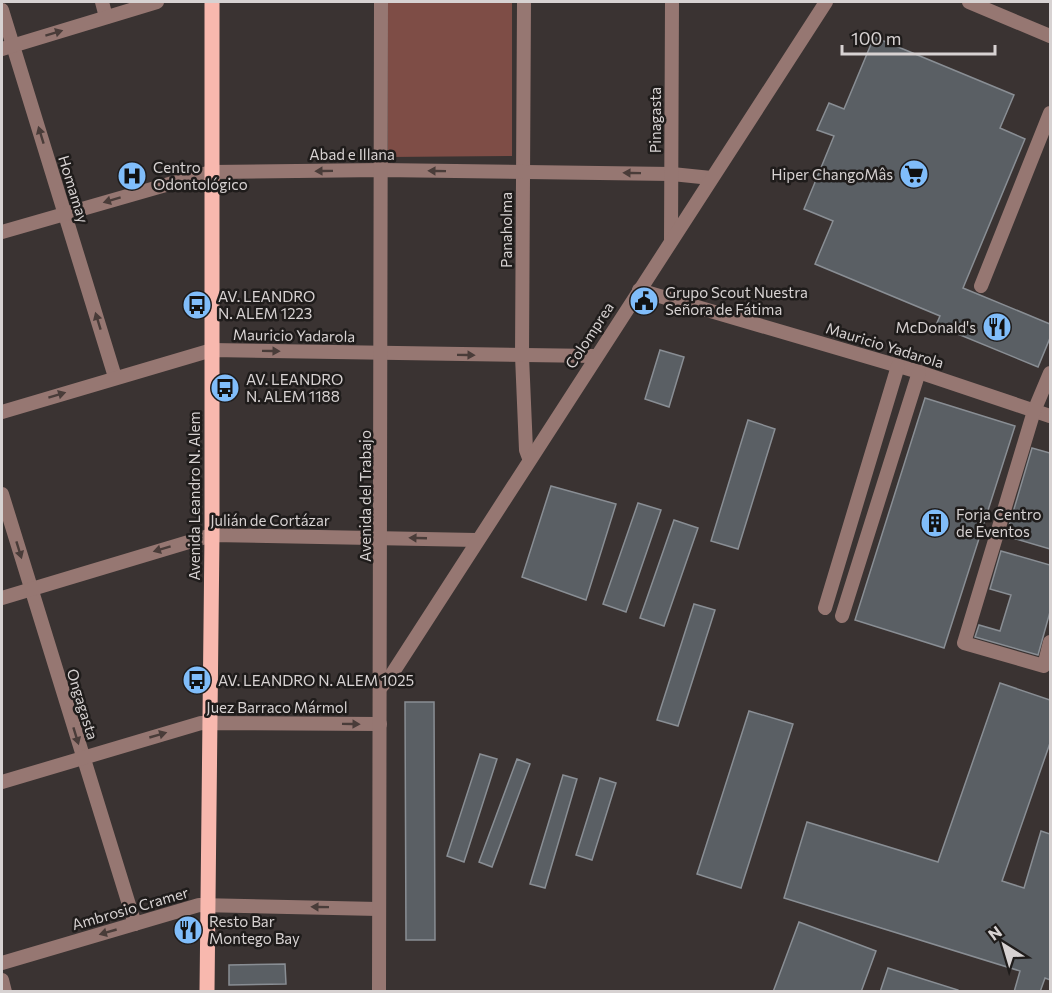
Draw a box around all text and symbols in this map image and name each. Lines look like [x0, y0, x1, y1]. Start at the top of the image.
scale bar [842, 18, 995, 56]
text: 100 m [851, 27, 901, 49]
one-way arrow [45, 28, 63, 37]
street label: Pinagasta [646, 87, 664, 153]
one-way arrow [35, 126, 45, 144]
street label: Abad e Illana [309, 145, 395, 163]
street label: Homamay [55, 153, 93, 225]
place label: Centro Odontológico [153, 158, 248, 193]
supermarket icon: Hiper ChangoMâs [898, 158, 930, 190]
hospital icon: Centro Odontológico [116, 160, 148, 192]
place label: Hiper ChangoMâs [771, 165, 893, 183]
one-way arrow [314, 166, 333, 176]
one-way arrow [428, 166, 447, 176]
one-way arrow [623, 169, 642, 178]
street label: Panaholma [497, 192, 515, 268]
one-way arrow [103, 196, 121, 205]
place label: Grupo Scout Nuestra Señora de Fátima [665, 283, 808, 318]
public building icon: Grupo Scout Nuestra Señora de Fátima [628, 285, 660, 317]
place label: AV. LEANDRO N. ALEM 1223 [218, 287, 315, 322]
bus stop icon: AV. LEANDRO N. ALEM 1223 [181, 289, 213, 321]
street label: Colomprea [561, 298, 617, 372]
restaurant icon: McDonald's [981, 311, 1013, 343]
one-way arrow [93, 312, 102, 330]
place label: McDonald's [895, 318, 976, 336]
street label: Mauricio Yadarola [824, 319, 946, 371]
street label: Mauricio Yadarola [233, 325, 355, 345]
one-way arrow [261, 346, 280, 356]
one-way arrow [456, 350, 475, 360]
place label: AV. LEANDRO N. ALEM 1188 [246, 370, 343, 405]
bus stop icon: AV. LEANDRO N. ALEM 1188 [209, 372, 241, 404]
one-way arrow [48, 390, 66, 399]
street label: Avenida Leandro N. Alem [185, 411, 203, 581]
street label: Avenida del Trabajo [356, 430, 374, 562]
place label: Forja Centro de Eventos [956, 505, 1041, 540]
building icon: Forja Centro de Eventos [919, 507, 951, 539]
street label: Julián de Cortázar [210, 511, 330, 529]
one-way arrow [408, 533, 427, 542]
one-way arrow [15, 541, 24, 559]
one-way arrow [153, 545, 171, 554]
bus stop icon: AV. LEANDRO N. ALEM 1025 [181, 664, 213, 696]
street label: Ongagasta [64, 666, 102, 742]
place label: AV. LEANDRO N. ALEM 1025 [218, 671, 414, 689]
street label: Juez Barraco Mármol [206, 698, 348, 716]
one-way arrow [342, 719, 361, 728]
one-way arrow [72, 727, 81, 745]
one-way arrow [149, 730, 167, 739]
street label: Ambrosio Cramer [70, 883, 190, 933]
one-way arrow [310, 903, 329, 912]
place label: Resto Bar Montego Bay [209, 912, 300, 947]
restaurant icon: Resto Bar Montego Bay [172, 914, 204, 946]
north arrow [974, 915, 1034, 975]
text: N [984, 921, 1005, 944]
one-way arrow [99, 928, 117, 937]

